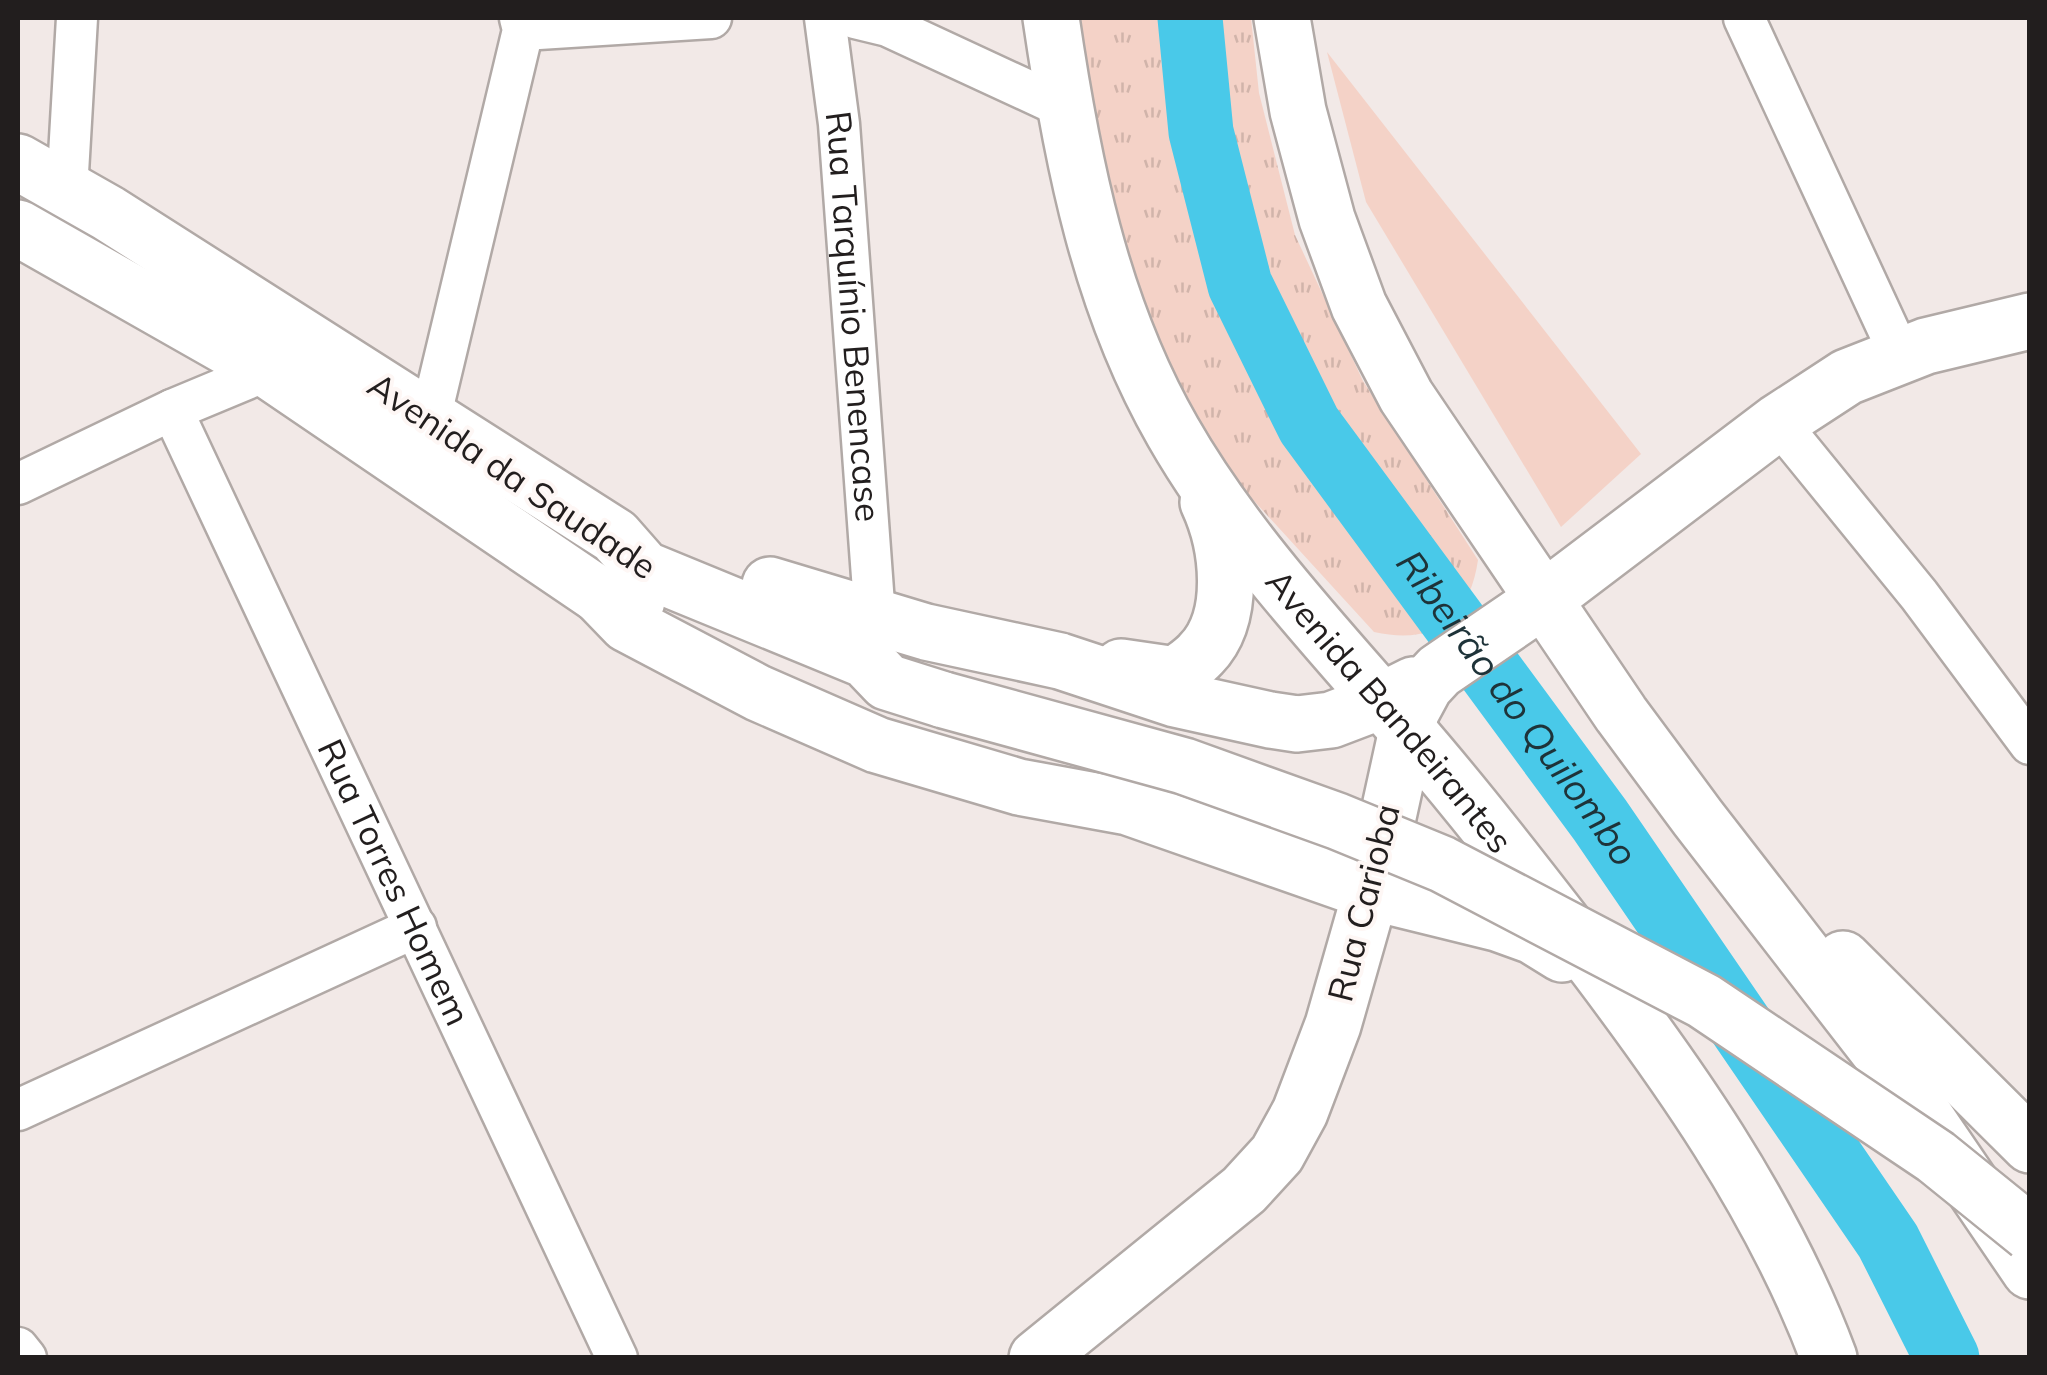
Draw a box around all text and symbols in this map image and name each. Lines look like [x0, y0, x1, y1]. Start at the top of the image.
street label: Rua Tarquínio Benencase [817, 108, 891, 523]
street label: Avenida da Saudade [360, 362, 665, 588]
water label: Ribeirão do Quilombo [1386, 540, 1649, 875]
street label: Avenida Bandeirantes [1257, 560, 1523, 862]
street label: Rua Torres Homem [309, 732, 481, 1032]
street label: Rua Carioba [1317, 799, 1409, 1006]

